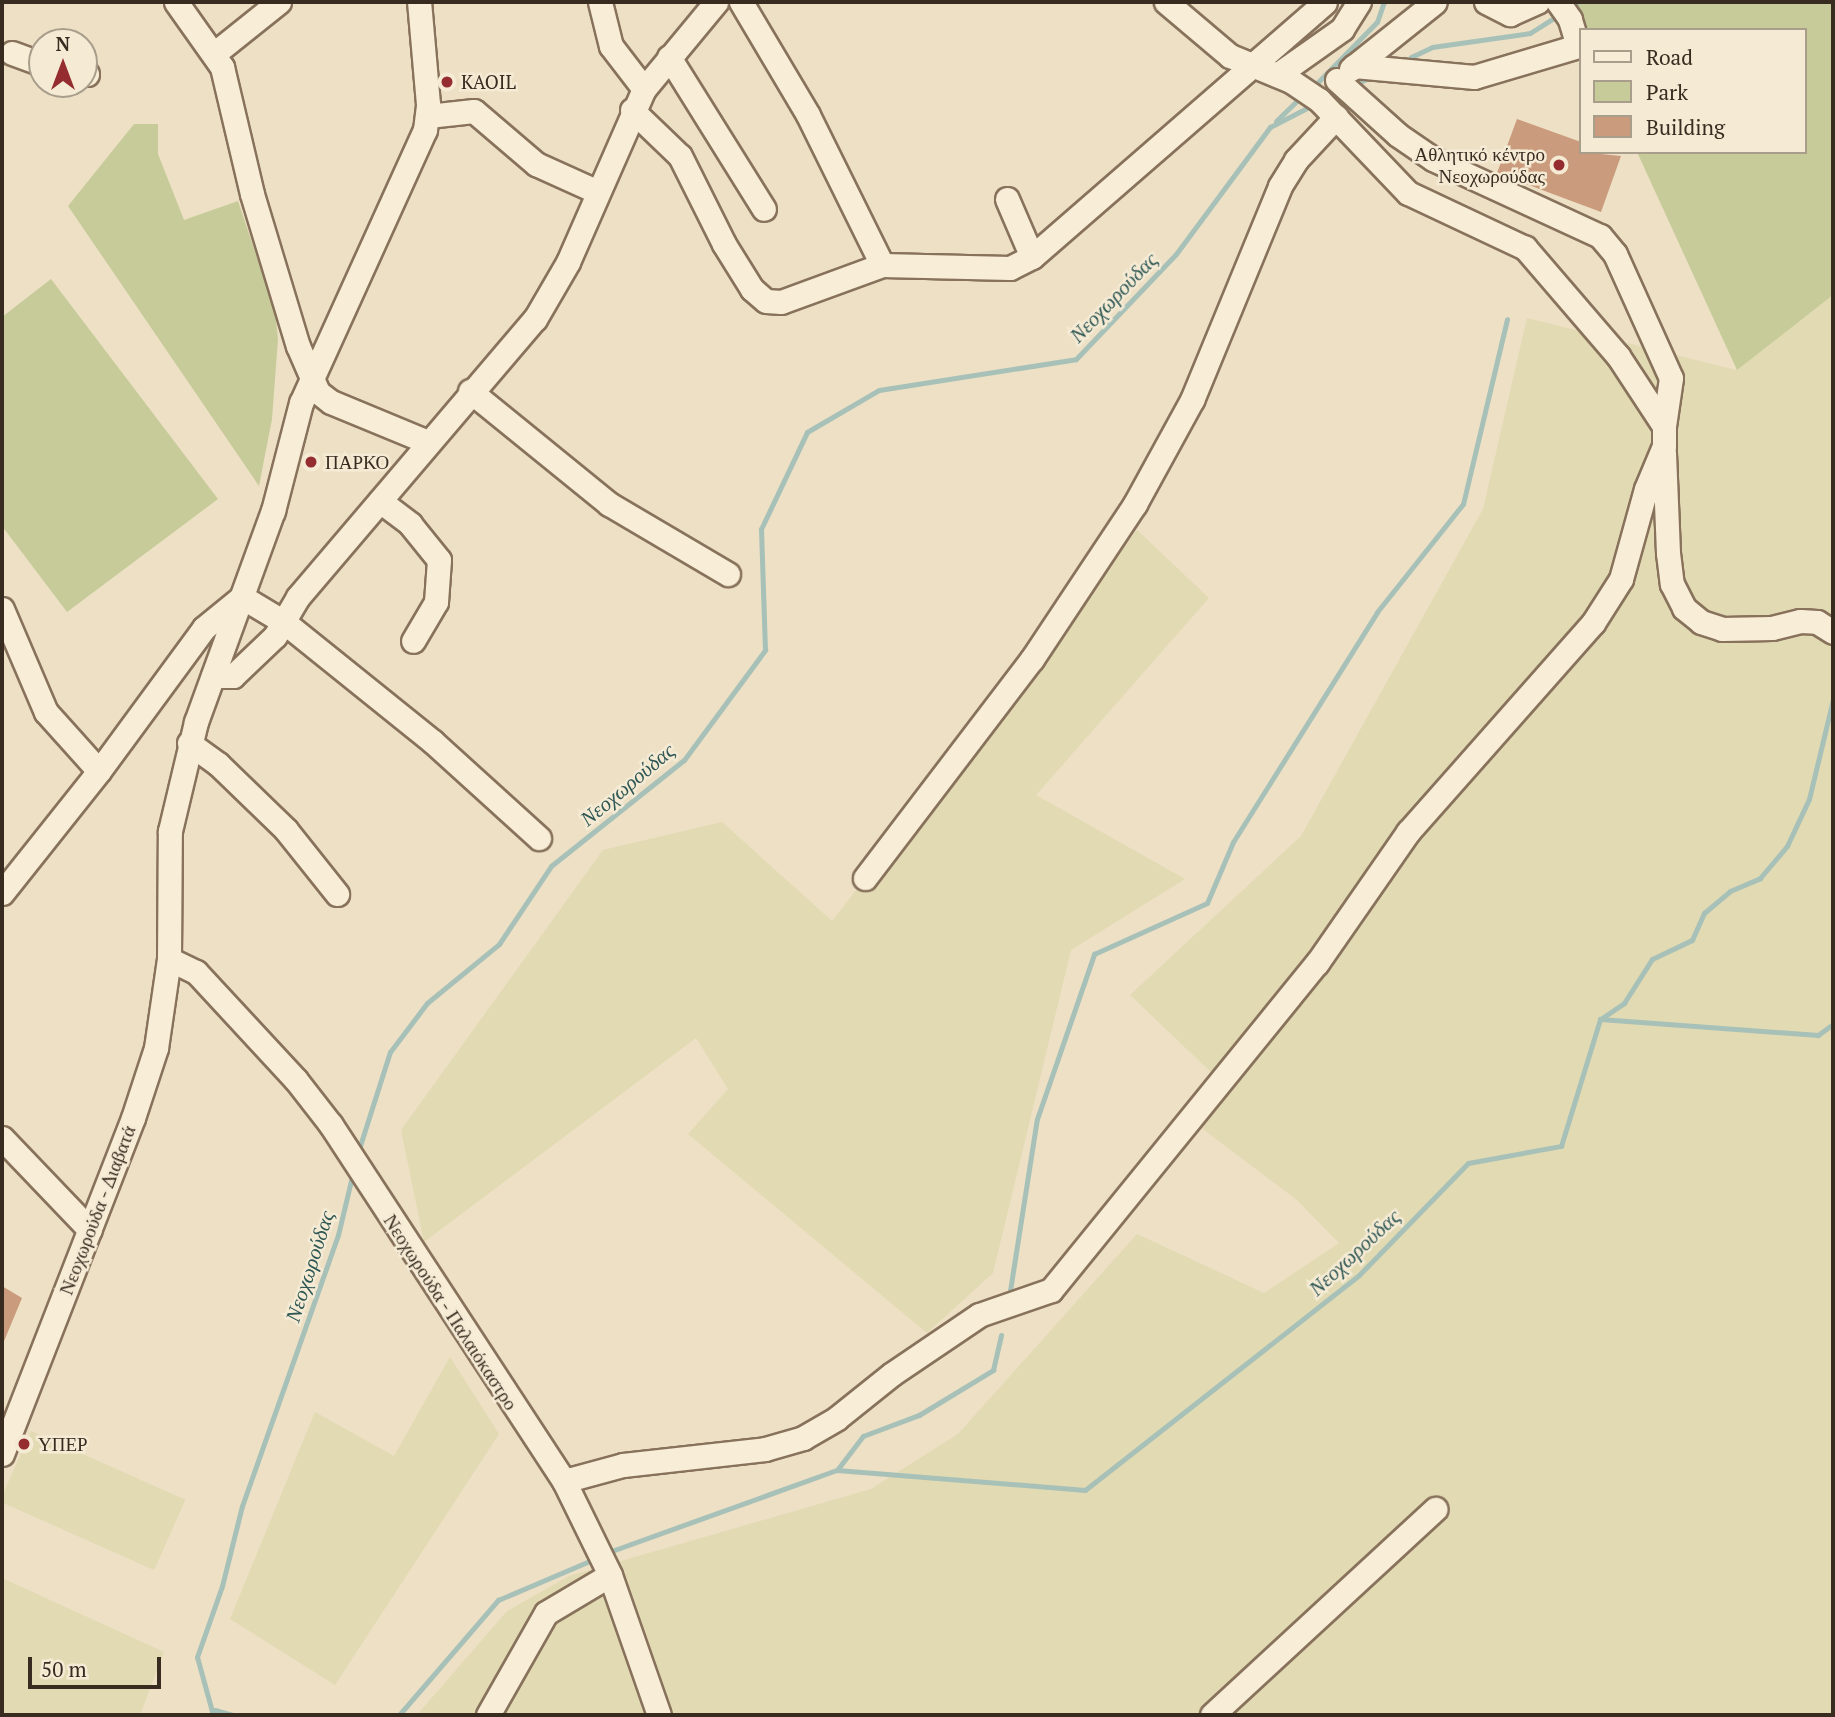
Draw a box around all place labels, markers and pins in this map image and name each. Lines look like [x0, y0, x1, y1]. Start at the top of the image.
place label: KAOIL [461, 71, 516, 93]
marker: KAOIL [439, 74, 455, 90]
place label: Αθλητικό κέντρο Νεοχωρούδας [1414, 143, 1545, 187]
marker: Αθλητικό κέντρο Νεοχωρούδας [1551, 157, 1567, 173]
place label: ΠΑΡΚΟ [325, 451, 389, 473]
marker: ΠΑΡΚΟ [303, 454, 319, 470]
place label: ΥΠΕΡ [38, 1433, 88, 1455]
marker: ΥΠΕΡ [16, 1436, 32, 1452]

